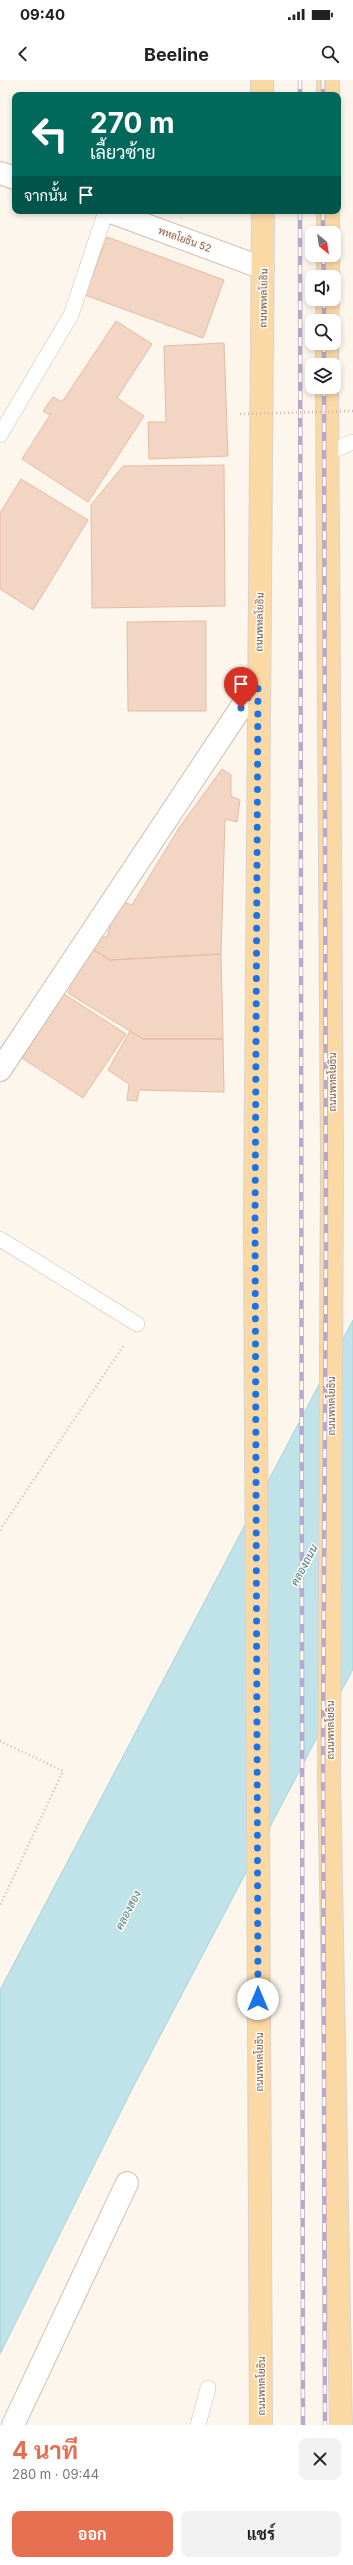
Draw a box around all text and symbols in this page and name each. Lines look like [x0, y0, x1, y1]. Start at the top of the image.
text: 09:40 [20, 5, 65, 24]
icon: back [12, 43, 34, 65]
icon: search [319, 43, 341, 65]
text: Beeline [144, 44, 209, 65]
text: 270 m [90, 106, 175, 140]
icon: left [24, 108, 76, 160]
text: เลี้ยวซ้าย [90, 142, 156, 163]
icon: arrive [75, 184, 97, 206]
text: จากนั้น [24, 186, 67, 205]
street label: พหลโยธิน 52 [157, 224, 213, 254]
north arrow [305, 226, 341, 262]
map controls [305, 226, 341, 394]
street label: ถนนพหลโยธิน [256, 268, 270, 328]
button: sound [305, 270, 341, 306]
button: search [305, 314, 341, 350]
button: layers [305, 358, 341, 394]
street label: ถนนพหลโยธิน [252, 592, 266, 652]
pin [224, 667, 258, 708]
icon: arrive [230, 673, 252, 695]
street label: ถนนพหลโยธิน [326, 1052, 338, 1112]
street label: ถนนพหลโยธิน [325, 1376, 337, 1436]
water label: คลองถนน [287, 1542, 321, 1588]
street label: ถนนพหลโยธิน [324, 1700, 336, 1760]
water label: คลองสอง [112, 1888, 144, 1932]
position arrow [237, 1978, 279, 2020]
street label: ถนนพหลโยธิน [253, 2032, 265, 2092]
street label: ถนนพหลโยธิน [255, 2356, 267, 2416]
text: 4 นาที [12, 2436, 78, 2465]
button: close [299, 2438, 341, 2480]
text: 280 m · 09:44 [12, 2466, 99, 2482]
button: ออก [12, 2511, 173, 2557]
button: แชร์ [181, 2511, 341, 2557]

